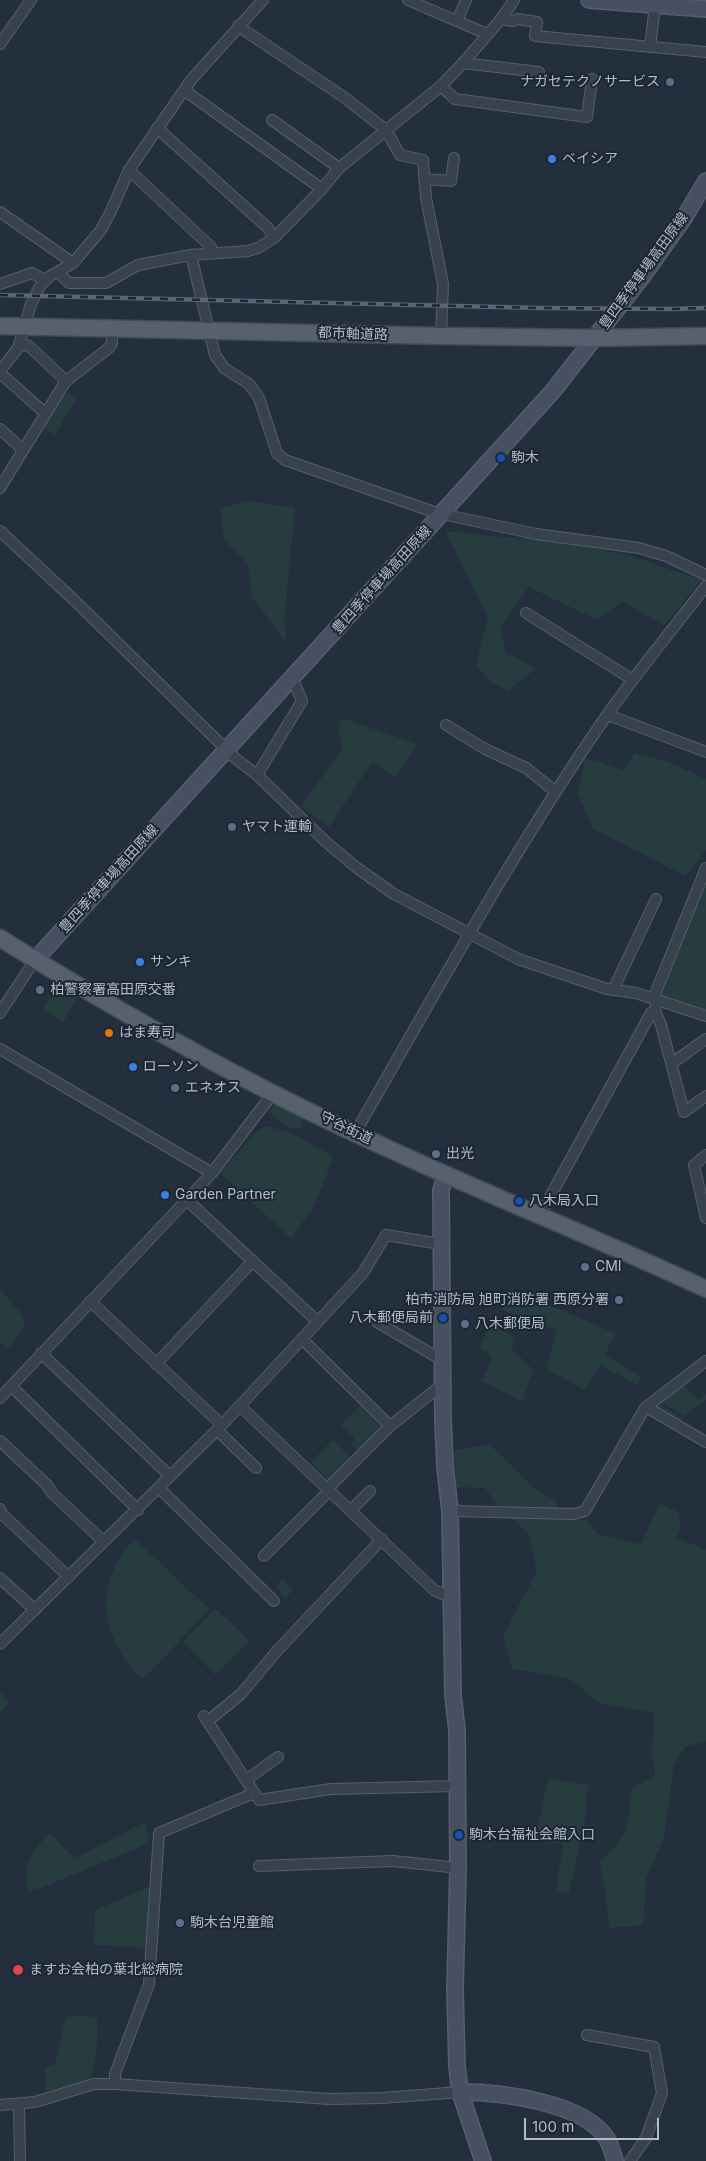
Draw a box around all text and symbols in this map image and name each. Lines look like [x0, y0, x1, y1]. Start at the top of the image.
place label: ナガセテクノサービス [520, 74, 660, 90]
marker: ナガセテクノサービス [664, 76, 676, 88]
place label: ベイシア [562, 151, 618, 167]
marker: ベイシア [546, 153, 558, 165]
street label: 豊四季停車場高田原線 [596, 209, 692, 333]
street label: 都市軸道路 [318, 324, 388, 344]
place label: 駒木 [511, 450, 539, 466]
marker: 駒木 [495, 452, 507, 464]
street label: 豊四季停車場高田原線 [329, 522, 435, 638]
place label: ヤマト運輸 [242, 819, 312, 835]
street label: 豊四季停車場高田原線 [56, 821, 162, 937]
marker: ヤマト運輸 [226, 821, 238, 833]
place label: サンキ [150, 954, 192, 970]
marker: サンキ [134, 956, 146, 968]
place label: 柏警察署高田原交番 [50, 982, 176, 998]
marker: 柏警察署高田原交番 [34, 984, 46, 996]
place label: はま寿司 [119, 1025, 175, 1041]
marker: はま寿司 [103, 1027, 115, 1039]
place label: ローソン [143, 1059, 199, 1075]
marker: ローソン [127, 1061, 139, 1073]
place label: エネオス [185, 1080, 241, 1096]
marker: エネオス [169, 1082, 181, 1094]
street label: 守谷街道 [317, 1108, 375, 1148]
place label: 出光 [446, 1146, 474, 1162]
marker: 出光 [430, 1148, 442, 1160]
place label: Garden Partner [175, 1187, 276, 1203]
marker: Garden Partner [159, 1189, 171, 1201]
place label: 八木局入口 [529, 1193, 599, 1209]
marker: 八木局入口 [513, 1195, 525, 1207]
place label: CMI [595, 1259, 622, 1275]
marker: CMI [579, 1261, 591, 1273]
place label: 柏市消防局 旭町消防署 西原分署 [405, 1292, 609, 1308]
marker: 柏市消防局 旭町消防署 西原分署 [613, 1294, 625, 1306]
place label: 八木郵便局前 [349, 1310, 433, 1326]
marker: 八木郵便局前 [437, 1312, 449, 1324]
place label: 八木郵便局 [475, 1316, 545, 1332]
marker: 八木郵便局 [459, 1318, 471, 1330]
place label: 駒木台福祉会館入口 [469, 1827, 595, 1843]
marker: 駒木台福祉会館入口 [453, 1829, 465, 1841]
place label: 駒木台児童館 [190, 1915, 274, 1931]
marker: 駒木台児童館 [174, 1917, 186, 1929]
place label: ますお会柏の葉北総病院 [29, 1962, 183, 1978]
marker: ますお会柏の葉北総病院 [11, 1963, 25, 1977]
scale bar [526, 2108, 661, 2140]
text: 100 m [532, 2117, 574, 2136]

